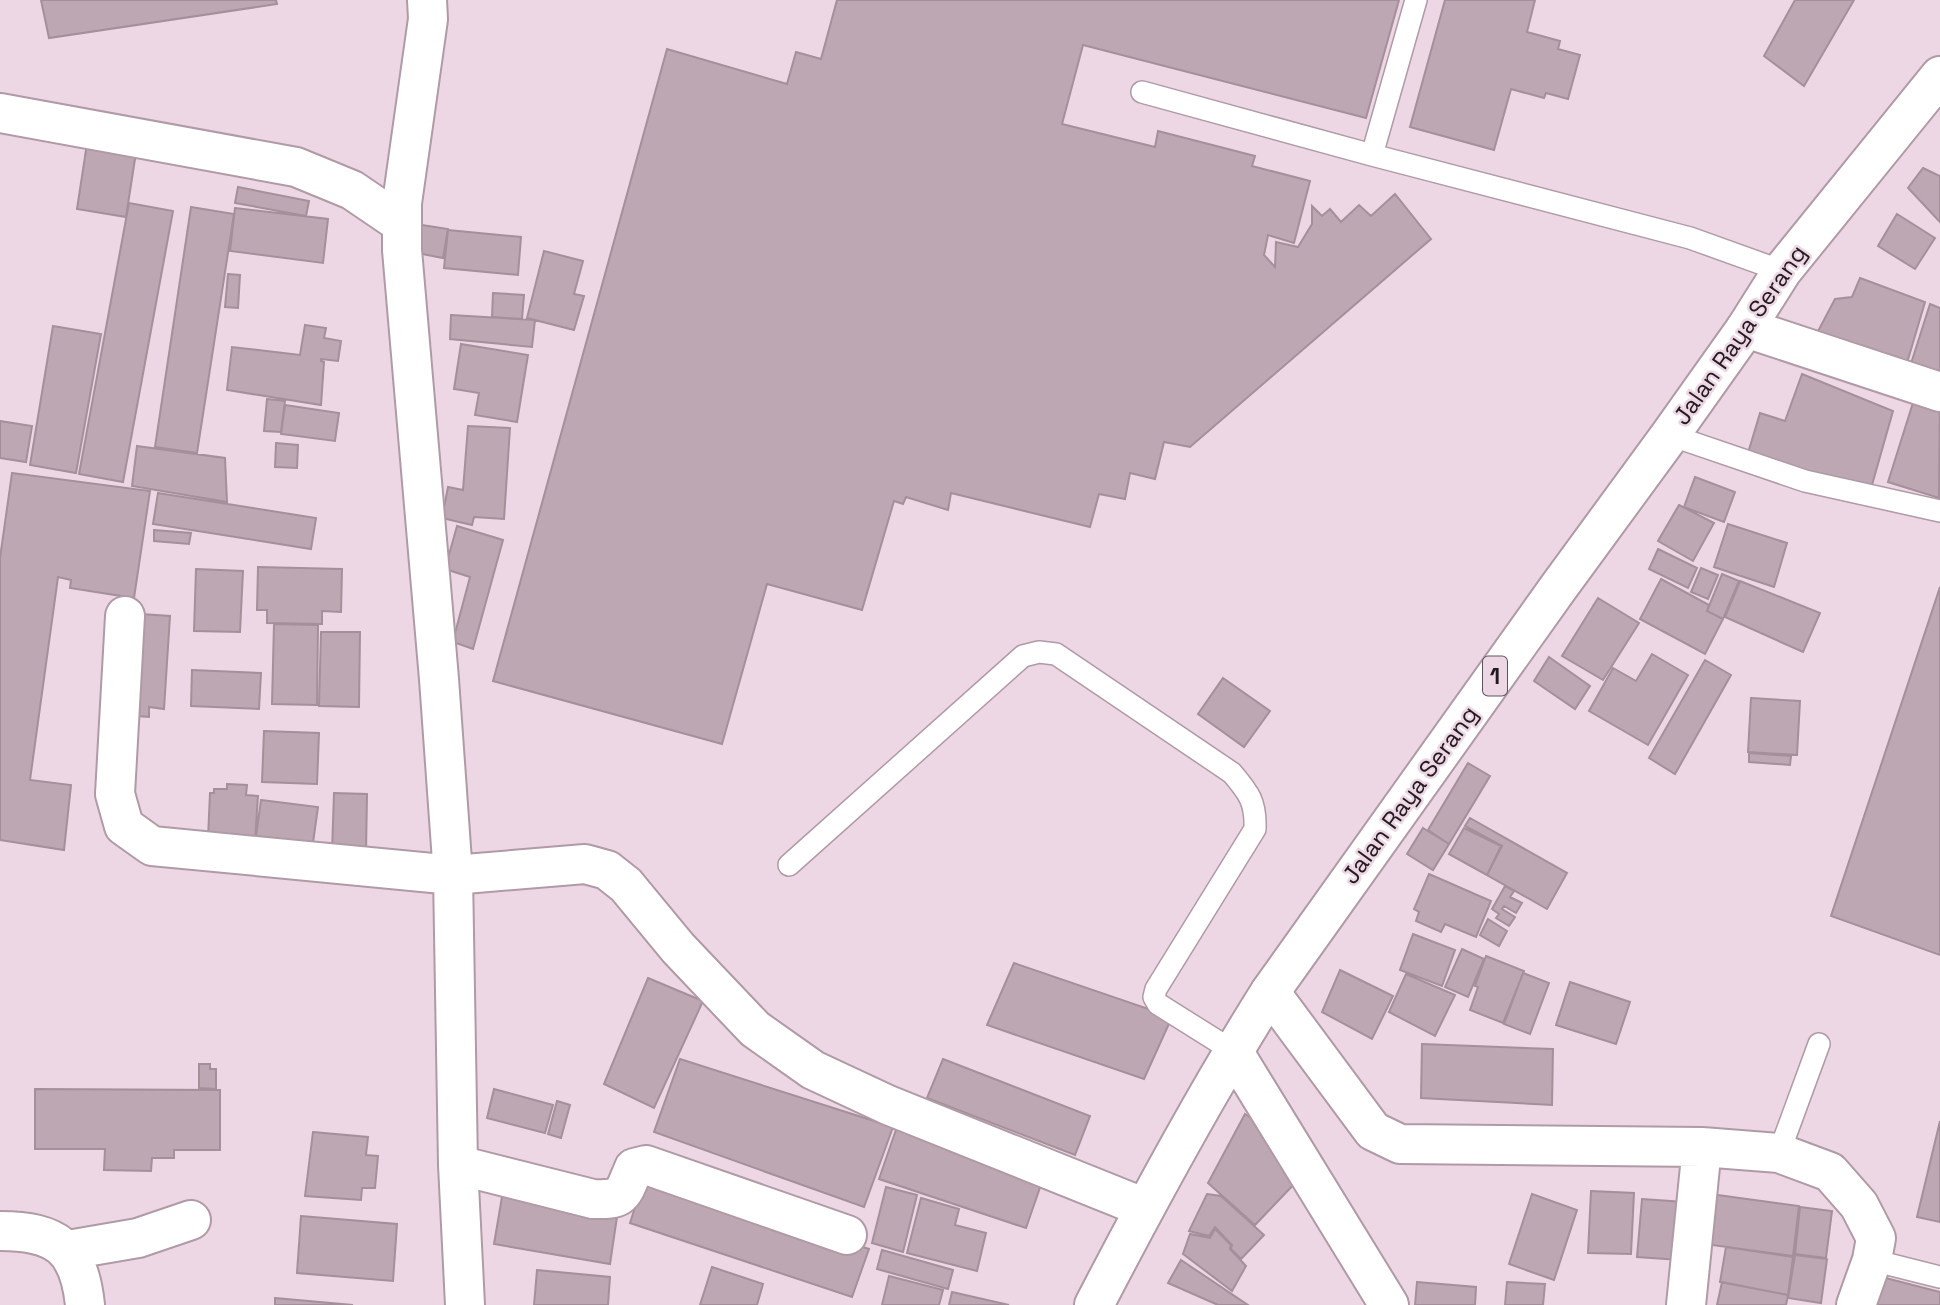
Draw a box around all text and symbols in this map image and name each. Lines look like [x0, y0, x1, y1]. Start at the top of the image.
street label: Jalan Raya Serang [1666, 239, 1813, 431]
road number: 1 [1483, 656, 1507, 696]
street label: Jalan Raya Serang [1335, 700, 1485, 890]

